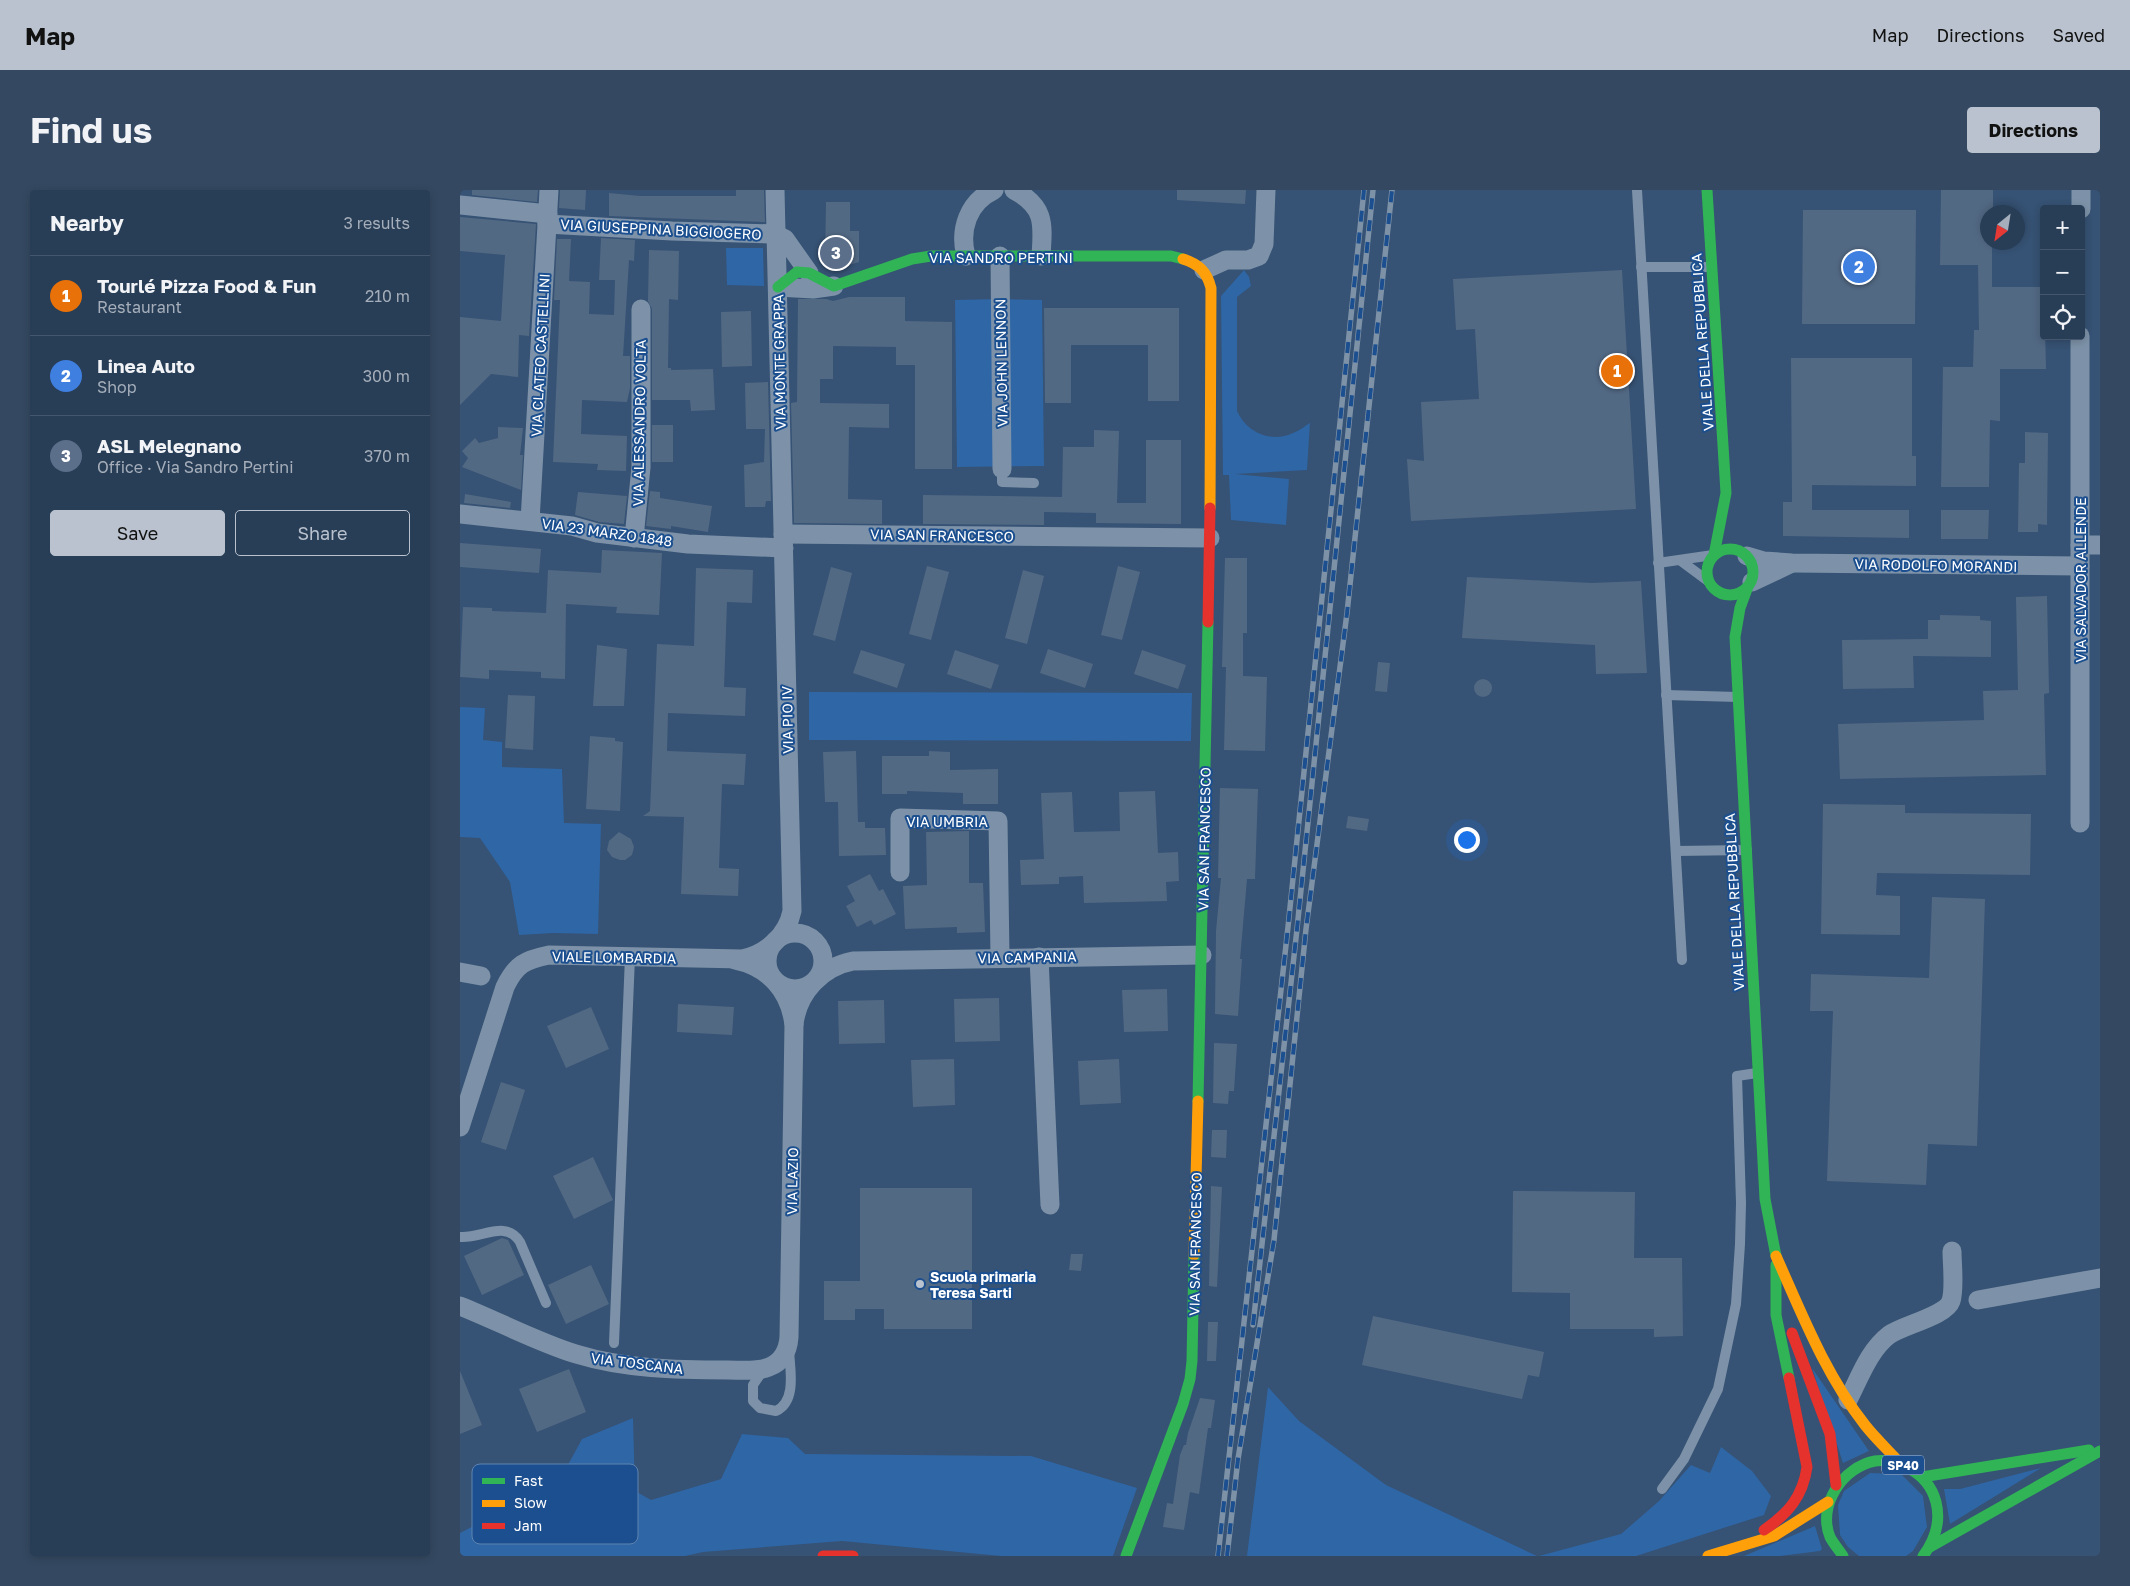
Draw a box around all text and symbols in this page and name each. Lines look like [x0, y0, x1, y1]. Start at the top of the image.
text: Map [25, 21, 75, 50]
text: Map [1872, 24, 1908, 46]
text: Directions [1936, 24, 2024, 46]
text: Saved [2052, 24, 2105, 46]
button: Directions [1967, 107, 2100, 153]
text: Find us [30, 109, 152, 151]
north arrow [1980, 205, 2025, 250]
map controls [2040, 205, 2085, 340]
button: + [2040, 205, 2085, 250]
text: Nearby [50, 210, 124, 236]
text: 3 results [343, 213, 410, 233]
street label: VIA GIUSEPPINA BIGGIOGERO [560, 215, 762, 243]
pin: 3 [820, 234, 852, 272]
pin: 2 [1843, 248, 1875, 286]
street label: VIA SANDRO PERTINI [929, 249, 1073, 266]
button: − [2040, 250, 2085, 295]
street label: VIALE DELLA REPUBBLICA [1687, 252, 1717, 431]
street label: VIA CLATEO CASTELLINI [527, 273, 553, 437]
text: Tourlé Pizza Food & Fun [97, 274, 316, 297]
text: 1 [62, 286, 70, 306]
text: 210 m [365, 286, 410, 306]
street label: VIA MONTE GRAPPA [769, 293, 789, 430]
button: locate [2040, 295, 2085, 340]
text: Restaurant [97, 297, 182, 317]
street label: VIA JOHN LENNON [991, 299, 1011, 427]
street label: VIA ALESSANDRO VOLTA [629, 339, 649, 507]
pin: 1 [1601, 352, 1633, 390]
text: Linea Auto [97, 354, 195, 377]
text: 2 [61, 366, 71, 386]
text: 300 m [363, 366, 410, 386]
text: Shop [97, 377, 137, 397]
text: ASL Melegnano [97, 434, 241, 457]
text: 3 [61, 446, 71, 466]
text: 370 m [364, 446, 410, 466]
text: Office · Via Sandro Pertini [97, 457, 293, 477]
street label: VIA SALVADOR ALLENDE [2072, 498, 2089, 662]
button: Save [50, 510, 225, 556]
button: Share [235, 510, 410, 556]
street label: VIA 23 MARZO 1848 [540, 514, 674, 550]
street label: VIA SAN FRANCESCO [870, 525, 1014, 545]
street label: VIA RODOLFO MORANDI [1854, 555, 2018, 575]
street label: VIA PIO IV [778, 685, 796, 754]
street label: VIA SAN FRANCESCO [1194, 767, 1214, 911]
street label: VIALE DELLA REPUBBLICA [1721, 812, 1747, 991]
street label: VIA UMBRIA [906, 813, 988, 830]
your location [1454, 827, 1480, 853]
street label: VIALE LOMBARDIA [552, 947, 677, 967]
street label: VIA CAMPANIA [977, 948, 1077, 966]
street label: VIA LAZIO [783, 1147, 801, 1215]
street label: VIA SAN FRANCESCO [1185, 1172, 1205, 1316]
place label: Scuola primaria Teresa Sarti [930, 1268, 1036, 1301]
marker: Scuola primaria Teresa Sarti [914, 1278, 926, 1290]
street label: VIA TOSCANA [590, 1349, 685, 1377]
road number: SP40 [1882, 1456, 1924, 1474]
legend [472, 1464, 638, 1544]
text: Fast [514, 1472, 543, 1489]
text: Slow [514, 1494, 547, 1511]
text: Jam [514, 1517, 542, 1534]

